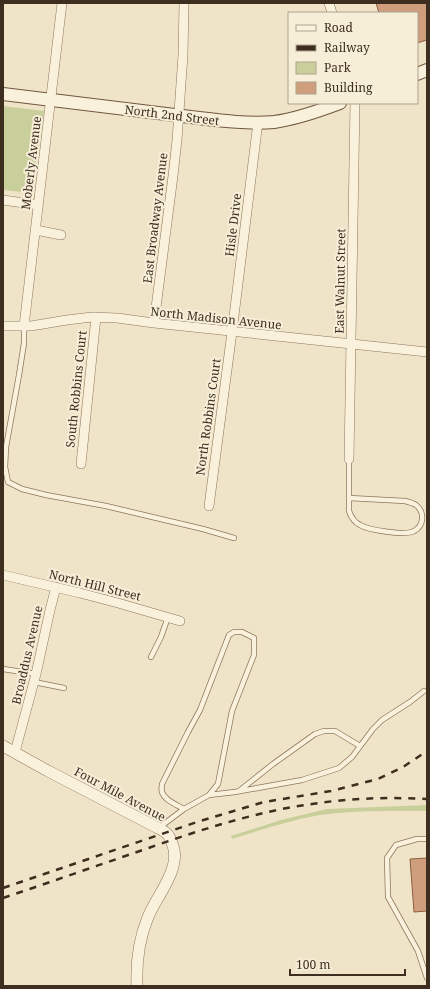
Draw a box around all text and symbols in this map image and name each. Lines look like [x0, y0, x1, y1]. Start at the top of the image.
legend [288, 12, 418, 104]
text: Road [324, 19, 354, 36]
text: Railway [324, 39, 370, 56]
text: Park [324, 59, 352, 76]
text: Building [324, 79, 373, 96]
street label: North 2nd Street [124, 101, 220, 129]
street label: Moberly Avenue [17, 115, 45, 211]
street label: East Broadway Avenue [139, 152, 171, 284]
street label: Hisle Drive [221, 192, 245, 258]
street label: East Walnut Street [331, 228, 349, 334]
street label: North Madison Avenue [149, 303, 283, 333]
street label: South Robbins Court [61, 330, 91, 448]
street label: North Robbins Court [191, 357, 225, 477]
street label: North Hill Street [47, 565, 143, 605]
street label: Broaddus Avenue [7, 604, 47, 706]
street label: Four Mile Avenue [71, 763, 169, 825]
scale bar [290, 951, 405, 977]
text: 100 m [296, 956, 331, 973]

